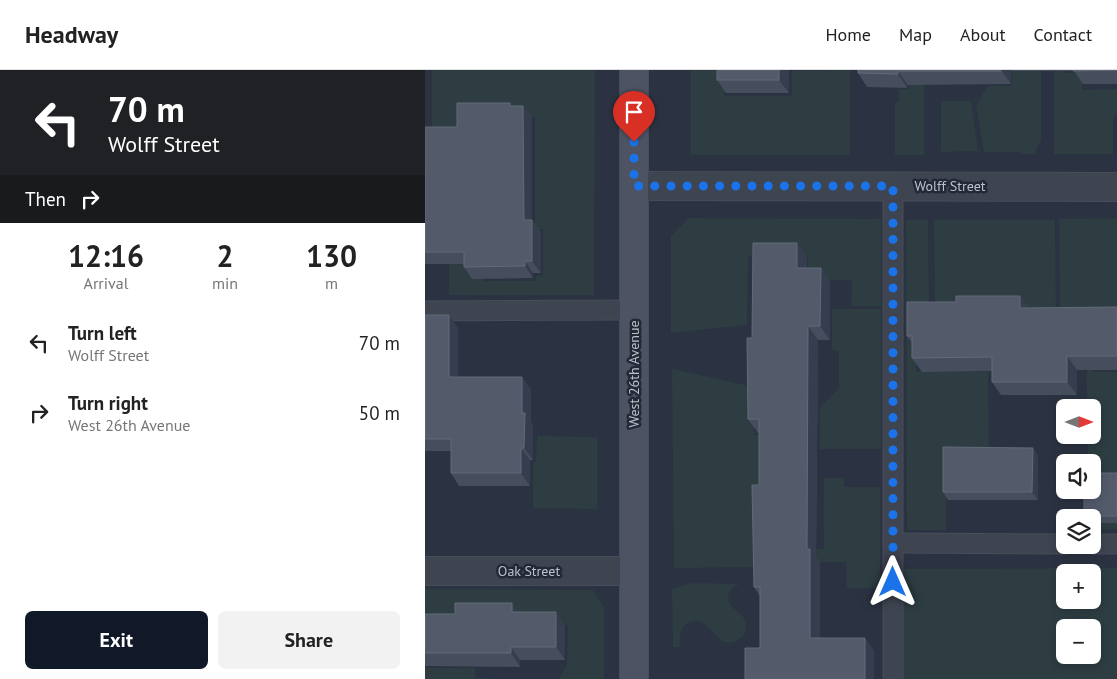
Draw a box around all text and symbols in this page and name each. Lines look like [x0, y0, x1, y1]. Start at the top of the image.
text: Headway [25, 19, 118, 50]
text: Home [825, 23, 871, 46]
text: Map [899, 23, 932, 46]
text: About [960, 23, 1006, 46]
text: Contact [1034, 23, 1092, 46]
text: 70 m [108, 86, 185, 132]
icon: left [25, 90, 90, 155]
pin [613, 91, 655, 142]
icon: arrive [620, 98, 648, 126]
text: Wolff Street [108, 130, 220, 158]
street label: Wolff Street [914, 177, 986, 195]
icon: right [76, 185, 104, 213]
text: Then [25, 187, 66, 211]
text: 12:16 [68, 236, 144, 275]
text: 2 [217, 236, 234, 275]
text: 130 [306, 236, 357, 275]
text: Arrival [84, 273, 128, 293]
text: min [212, 273, 238, 293]
text: m [325, 273, 338, 293]
street label: West 26th Avenue [625, 320, 643, 428]
text: Turn left [68, 321, 137, 345]
icon: left [25, 329, 53, 357]
text: 70 m [359, 331, 400, 355]
text: Wolff Street [68, 345, 149, 365]
text: Turn right [68, 391, 148, 415]
icon: right [25, 399, 53, 427]
north arrow [1056, 399, 1101, 444]
map controls [1056, 399, 1101, 664]
text: 50 m [359, 401, 400, 425]
text: West 26th Avenue [68, 415, 190, 435]
button: sound [1056, 454, 1101, 499]
button: layers [1056, 509, 1101, 554]
position arrow [866, 555, 918, 607]
street label: Oak Street [498, 562, 560, 580]
button: + [1056, 564, 1101, 609]
button: Exit [25, 611, 208, 669]
button: Share [218, 611, 400, 669]
button: − [1056, 619, 1101, 664]

